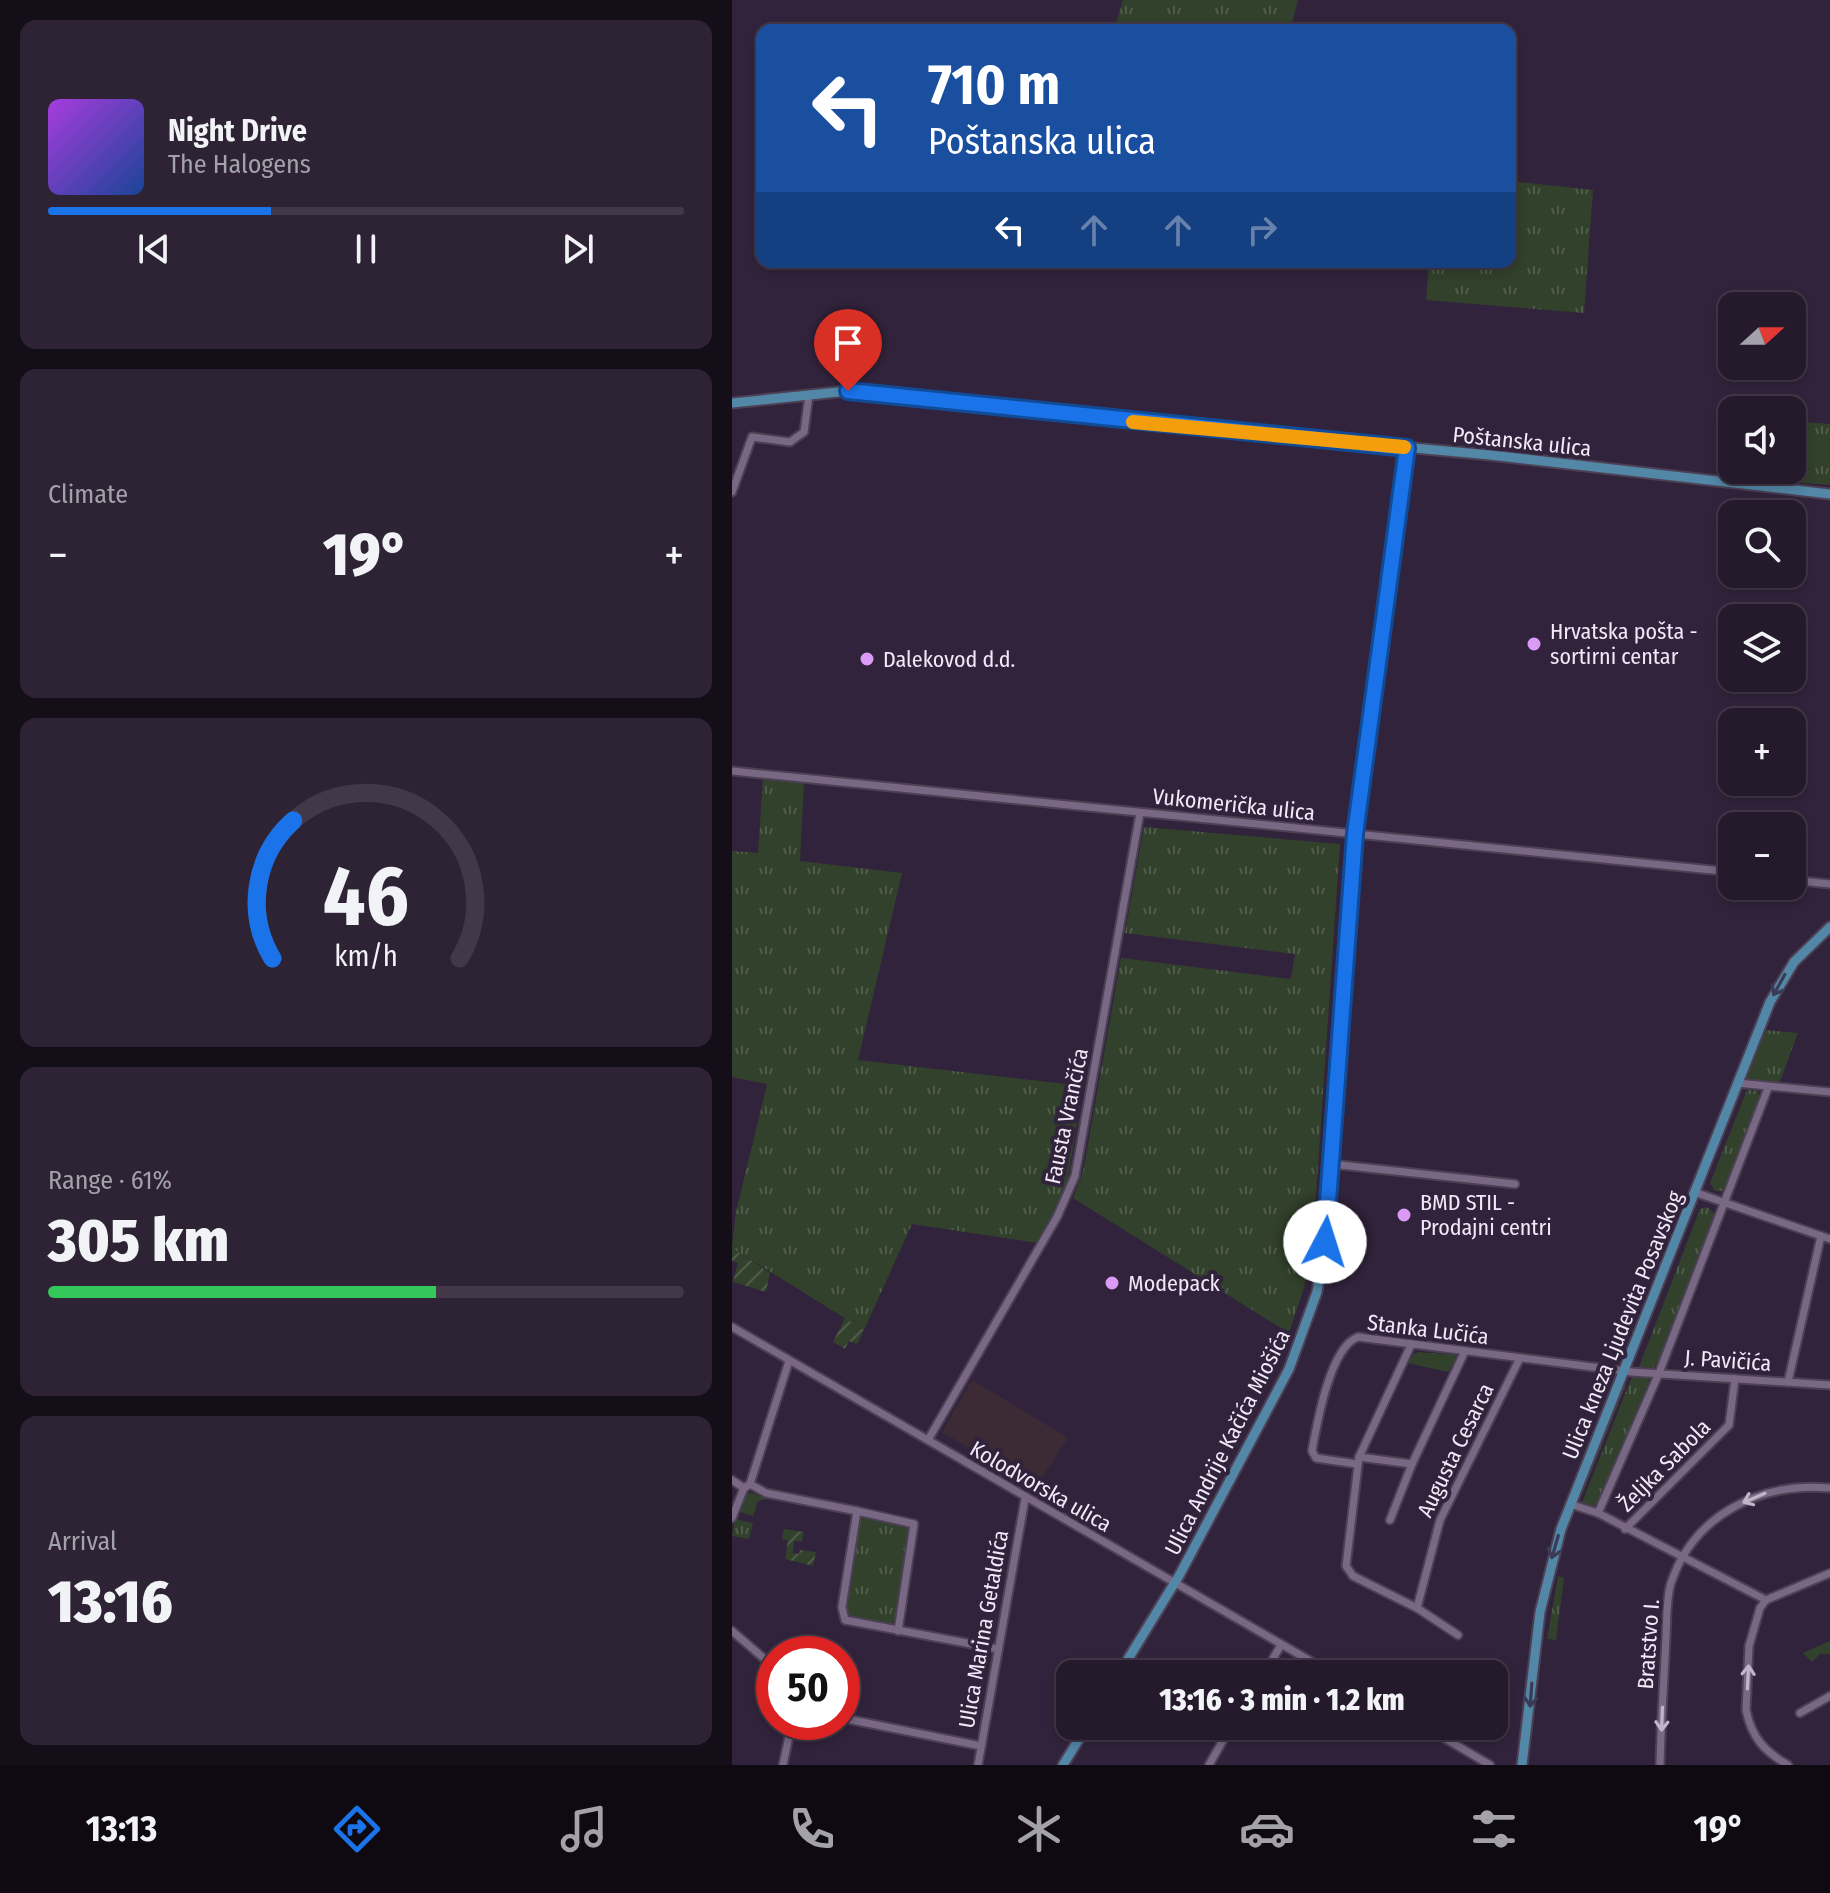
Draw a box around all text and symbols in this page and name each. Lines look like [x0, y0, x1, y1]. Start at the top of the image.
text: 710 m [928, 52, 1060, 119]
icon: left [796, 56, 900, 160]
text: Night Drive [168, 113, 307, 149]
text: Poštanska ulica [928, 120, 1156, 164]
text: The Halogens [168, 149, 311, 180]
icon: left [988, 208, 1032, 252]
icon: ahead [1072, 208, 1116, 252]
icon: ahead [1156, 208, 1200, 252]
icon: right [1240, 208, 1284, 252]
icon: previous [132, 227, 176, 271]
icon: pause [344, 227, 388, 271]
icon: next [556, 227, 600, 271]
north arrow [1718, 292, 1806, 380]
map controls [1718, 292, 1806, 900]
pin [814, 309, 882, 391]
icon: arrive [826, 321, 870, 365]
button: sound [1718, 396, 1806, 484]
street label: Poštanska ulica [1451, 421, 1593, 462]
text: Climate [48, 479, 128, 510]
button: search [1718, 500, 1806, 588]
text: 19° [323, 519, 409, 591]
text: − [48, 529, 68, 582]
text: + [664, 529, 684, 582]
button: layers [1718, 604, 1806, 692]
place label: Hrvatska pošta - sortirni centar [1550, 618, 1698, 670]
marker: Hrvatska pošta - sortirni centar [1525, 635, 1543, 653]
place label: Dalekovod d.d. [883, 646, 1015, 673]
marker: Dalekovod d.d. [858, 650, 876, 668]
button: + [1718, 708, 1806, 796]
street label: Vukomerička ulica [1151, 783, 1316, 826]
button: − [1718, 812, 1806, 900]
text: 46 [323, 846, 409, 946]
text: km/h [334, 939, 398, 974]
one-way arrow [1771, 973, 1787, 996]
street label: Fausta Vrančića [1039, 1046, 1094, 1187]
text: Range · 61% [48, 1165, 172, 1196]
street label: Ulica kneza Ljudevita Posavskog [1556, 1187, 1689, 1463]
place label: BMD STIL - Prodajni centri [1420, 1189, 1552, 1241]
position arrow [1283, 1200, 1367, 1284]
text: 305 km [48, 1205, 229, 1277]
marker: BMD STIL - Prodajni centri [1395, 1206, 1413, 1224]
place label: Modepack [1128, 1270, 1221, 1297]
marker: Modepack [1103, 1274, 1121, 1292]
street label: Stanka Lučića [1366, 1309, 1490, 1350]
street label: Ulica Andrije Kačića Miošića [1159, 1325, 1296, 1559]
street label: J. Pavičića [1684, 1344, 1772, 1377]
street label: Augusta Cesarca [1411, 1379, 1500, 1522]
street label: Željka Sabola [1613, 1414, 1716, 1517]
street label: Kolodvorska ulica [965, 1435, 1116, 1538]
one-way arrow [1742, 1491, 1767, 1506]
text: Arrival [48, 1526, 117, 1557]
street label: Ulica Marina Getaldića [953, 1528, 1014, 1730]
one-way arrow [1547, 1534, 1562, 1560]
text: 13:16 [48, 1566, 173, 1638]
street label: Bratstvo I. [1632, 1598, 1665, 1690]
speed limit sign: 50 [756, 1636, 860, 1740]
one-way arrow [1741, 1664, 1756, 1691]
one-way arrow [1523, 1681, 1538, 1708]
text: 13:16 · 3 min · 1.2 km [1159, 1682, 1405, 1718]
one-way arrow [1654, 1705, 1669, 1732]
icon: directions [329, 1801, 385, 1857]
icon: music [556, 1801, 612, 1857]
icon: phone [784, 1801, 840, 1857]
icon: climate [1011, 1801, 1067, 1857]
icon: car [1239, 1801, 1295, 1857]
icon: filters [1466, 1801, 1522, 1857]
text: 13:13 [86, 1807, 157, 1851]
text: 19° [1694, 1807, 1744, 1851]

